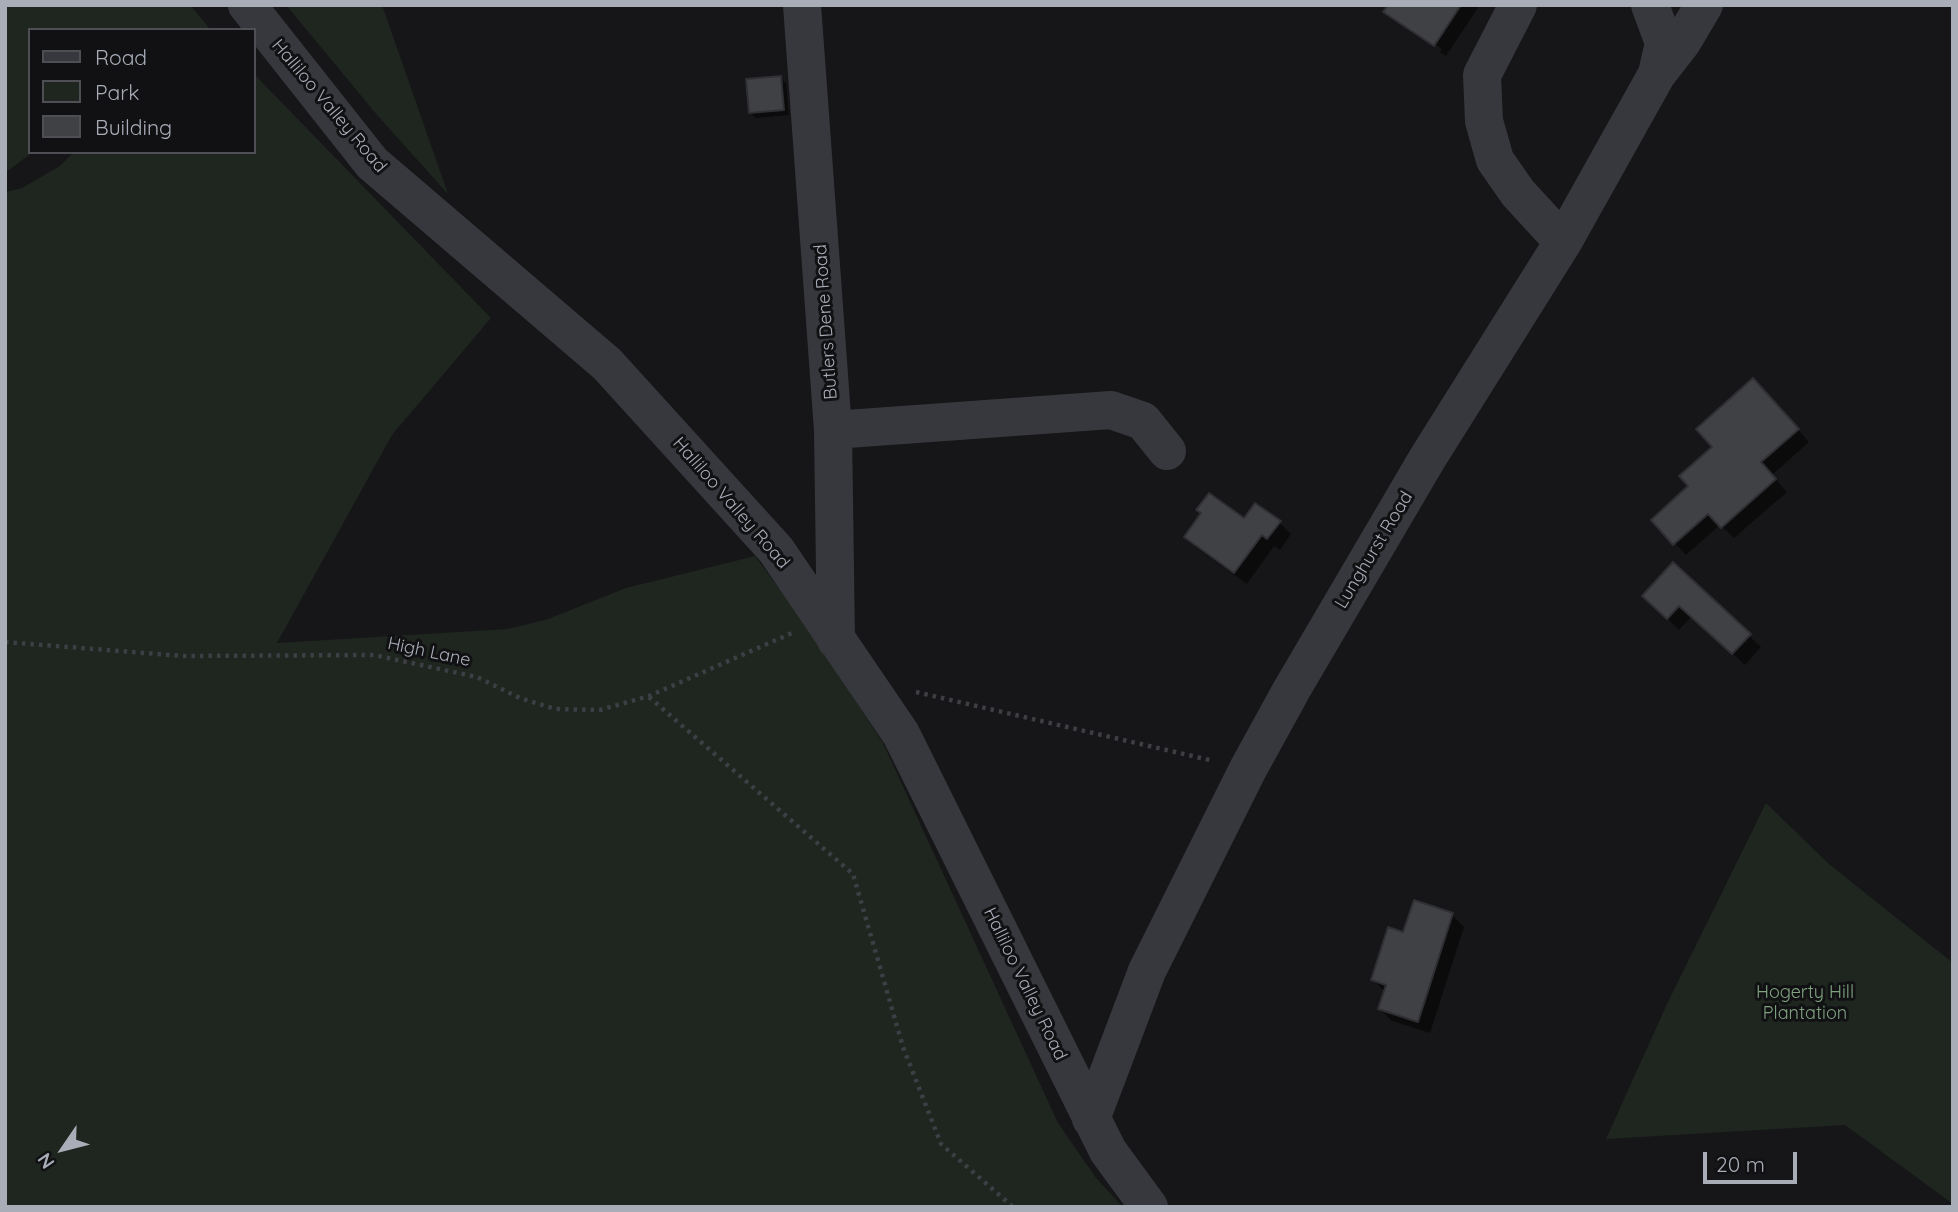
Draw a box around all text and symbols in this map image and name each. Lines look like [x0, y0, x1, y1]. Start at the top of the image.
legend [28, 28, 256, 154]
street label: Halliloo Valley Road [267, 35, 391, 177]
text: Road [95, 44, 147, 70]
text: Park [95, 79, 139, 105]
text: Building [95, 114, 172, 140]
street label: Butlers Dene Road [810, 243, 842, 401]
street label: Halliloo Valley Road [668, 433, 794, 573]
street label: Lunghurst Road [1331, 487, 1417, 613]
street label: High Lane [386, 633, 472, 671]
street label: Halliloo Valley Road [979, 904, 1071, 1064]
park label: Hogerty Hill Plantation [1756, 982, 1854, 1024]
north arrow [28, 1114, 98, 1184]
scale bar [1706, 1138, 1800, 1182]
text: N [32, 1148, 60, 1174]
text: 20 m [1716, 1151, 1765, 1177]

